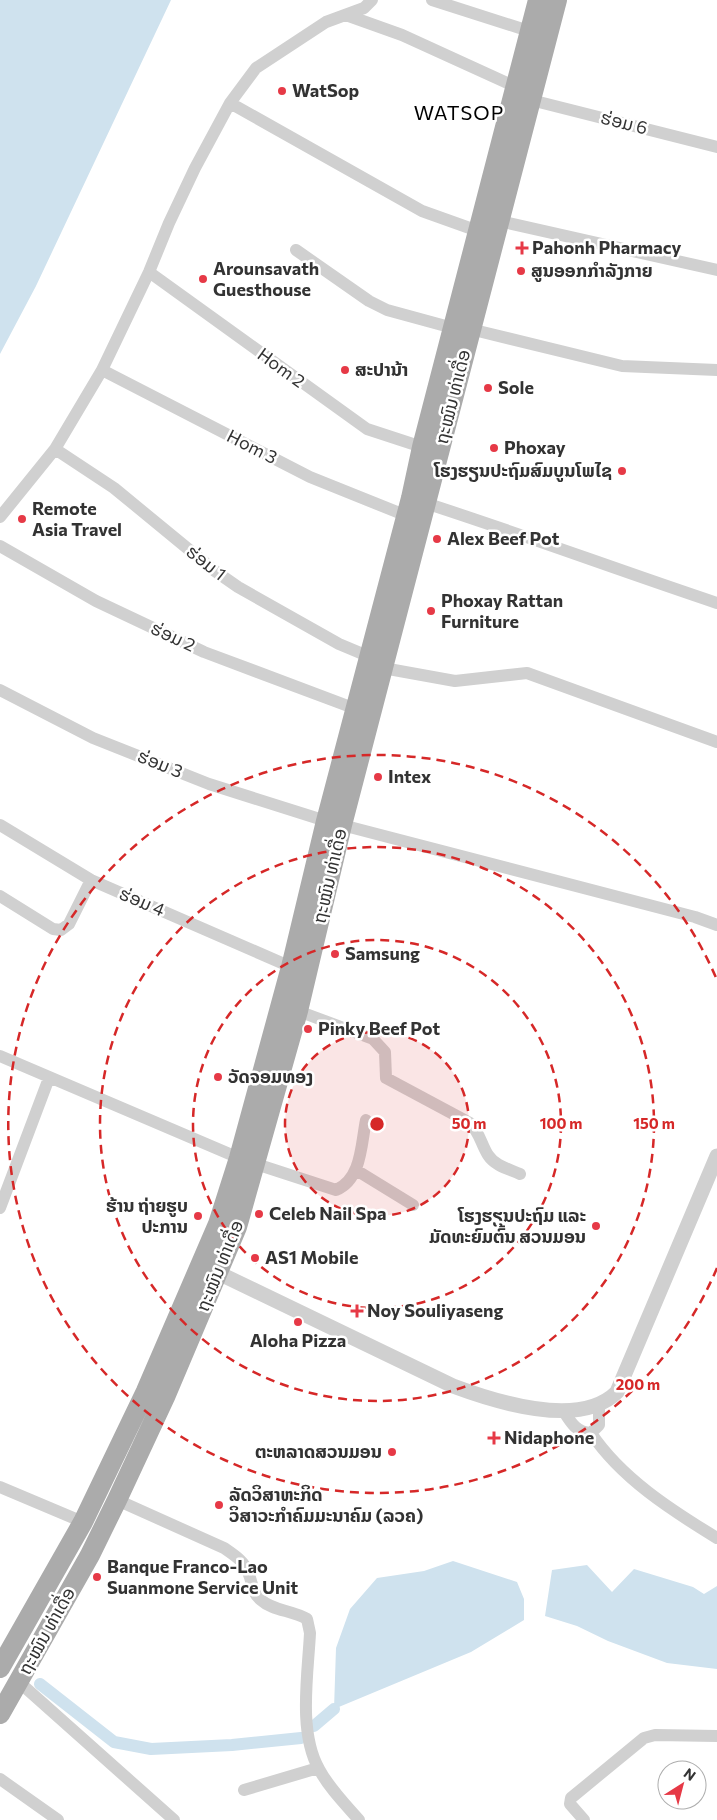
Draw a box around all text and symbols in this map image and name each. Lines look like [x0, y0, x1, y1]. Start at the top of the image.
place label: WatSop [292, 79, 359, 101]
marker: WatSop [276, 85, 288, 97]
district label: WATSOP [414, 100, 504, 124]
street label: ຮ່ອມ 6 [598, 106, 650, 138]
place label: Pahonh Pharmacy [532, 236, 682, 258]
marker: Pahonh Pharmacy [516, 242, 528, 254]
place label: Arounsavath Guesthouse [213, 257, 319, 300]
place label: ສູນອອກກຳລັງກາຍ [531, 259, 653, 282]
marker: ສູນອອກກຳລັງກາຍ [515, 265, 527, 277]
marker: Arounsavath Guesthouse [197, 273, 209, 285]
street label: Hom 2 [254, 343, 310, 392]
street label: ຖະໝົນ ທ່າເດື່ອ [428, 347, 474, 446]
place label: ສະປານ້າ [355, 358, 408, 380]
marker: ສະປານ້າ [339, 364, 351, 376]
place label: Sole [498, 376, 534, 398]
marker: Sole [482, 382, 494, 394]
street label: Hom 3 [224, 424, 281, 468]
place label: Phoxay [504, 436, 566, 458]
marker: Phoxay [488, 442, 500, 454]
place label: ໂຮງຮຽນປະຖົມສົມບູນໂພໄຊ [433, 459, 612, 482]
marker: ໂຮງຮຽນປະຖົມສົມບູນໂພໄຊ [616, 465, 628, 477]
place label: Remote Asia Travel [32, 497, 122, 540]
marker: Remote Asia Travel [16, 513, 28, 525]
place label: Alex Beef Pot [447, 527, 560, 549]
marker: Alex Beef Pot [431, 533, 443, 545]
street label: ຮ່ອມ 1 [182, 540, 231, 585]
place label: Phoxay Rattan Furniture [441, 589, 563, 632]
marker: Phoxay Rattan Furniture [425, 605, 437, 617]
street label: ຮ່ອມ 2 [148, 616, 199, 656]
street label: ຮ່ອມ 3 [134, 744, 186, 782]
place label: Intex [388, 765, 431, 787]
marker: Intex [372, 771, 384, 783]
street label: ຖະໝົນ ທ່າເດື່ອ [305, 826, 351, 925]
street label: ຮ່ອມ 4 [116, 882, 169, 921]
place label: Samsung [345, 942, 420, 964]
marker: Samsung [329, 948, 341, 960]
place label: Pinky Beef Pot [318, 1017, 440, 1039]
marker: Pinky Beef Pot [302, 1023, 314, 1035]
place label: ວັດຈອມທອງ [228, 1065, 313, 1087]
marker: ວັດຈອມທອງ [212, 1071, 224, 1083]
text: 50 m [452, 1114, 486, 1132]
text: 100 m [540, 1114, 582, 1132]
text: 150 m [633, 1114, 675, 1132]
centre of rings [368, 1115, 386, 1133]
place label: ຮ້ານ ຖ່າຍຮູບ ປະການ [106, 1194, 188, 1237]
place label: Celeb Nail Spa [269, 1202, 387, 1224]
place label: ໂຮງຮຽນປະຖົມ ແລະ ມັດທະຍົມຕົ້ນ ສວນມອນ [429, 1204, 586, 1247]
marker: Celeb Nail Spa [253, 1208, 265, 1220]
marker: ຮ້ານ ຖ່າຍຮູບ ປະການ [192, 1210, 204, 1222]
street label: ຖະໝົນ ທ່າເດື່ອ [189, 1216, 247, 1315]
marker: ໂຮງຮຽນປະຖົມ ແລະ ມັດທະຍົມຕົ້ນ ສວນມອນ [590, 1220, 602, 1232]
place label: AS1 Mobile [265, 1246, 358, 1268]
marker: AS1 Mobile [249, 1252, 261, 1264]
place label: Noy Souliyaseng [367, 1299, 503, 1321]
marker: Noy Souliyaseng [351, 1305, 363, 1317]
marker: Aloha Pizza [292, 1316, 304, 1328]
place label: Aloha Pizza [250, 1329, 346, 1351]
text: 200 m [616, 1375, 660, 1393]
place label: Nidaphone [504, 1426, 594, 1448]
marker: Nidaphone [488, 1432, 500, 1444]
place label: ຕະຫລາດສວນມອນ [255, 1440, 382, 1462]
marker: ຕະຫລາດສວນມອນ [386, 1446, 398, 1458]
place label: ລັດວິສາຫະກິດ ວິສາວະກຳຄົມມະນາຄົມ (ລວຄ) [229, 1483, 423, 1526]
marker: ລັດວິສາຫະກິດ ວິສາວະກຳຄົມມະນາຄົມ (ລວຄ) [213, 1499, 225, 1511]
place label: Banque Franco-Lao Suanmone Service Unit [107, 1555, 298, 1598]
marker: Banque Franco-Lao Suanmone Service Unit [91, 1571, 103, 1583]
street label: ຖະໝົນ ທ່າເດື່ອ [11, 1582, 79, 1678]
north arrow [657, 1760, 707, 1810]
text: N [681, 1764, 699, 1784]

